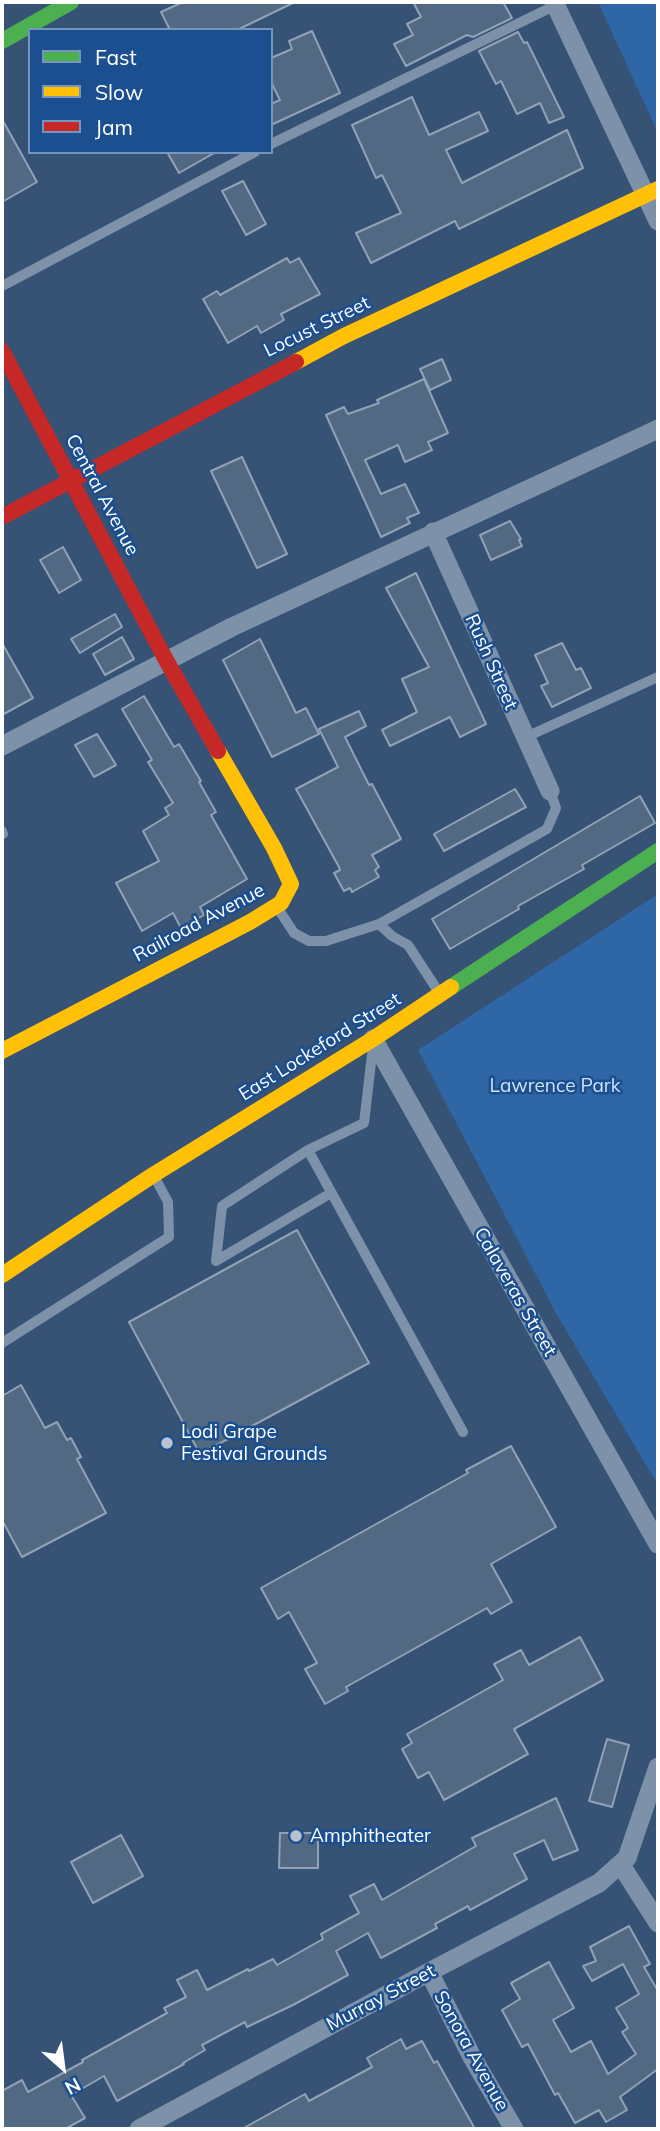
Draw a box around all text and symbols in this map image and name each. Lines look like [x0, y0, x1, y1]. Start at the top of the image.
legend [28, 28, 273, 154]
text: Fast [95, 44, 137, 70]
text: Slow [95, 79, 143, 105]
text: Jam [95, 114, 133, 140]
street label: Locust Street [260, 292, 374, 362]
street label: Central Avenue [60, 430, 144, 560]
street label: Rush Street [460, 611, 522, 713]
street label: Railroad Avenue [130, 879, 268, 967]
street label: East Lockeford Street [235, 988, 405, 1106]
park label: Lawrence Park [490, 1075, 620, 1097]
street label: Calaveras Street [469, 1223, 561, 1361]
place label: Lodi Grape Festival Grounds [181, 1421, 327, 1465]
marker: Lodi Grape Festival Grounds [159, 1435, 175, 1451]
place label: Amphitheater [310, 1825, 431, 1847]
marker: Amphitheater [288, 1828, 304, 1844]
street label: Murray Street [323, 1960, 439, 2036]
street label: Sonora Avenue [429, 1987, 513, 2115]
north arrow [28, 2033, 98, 2103]
text: N [61, 2073, 85, 2101]

